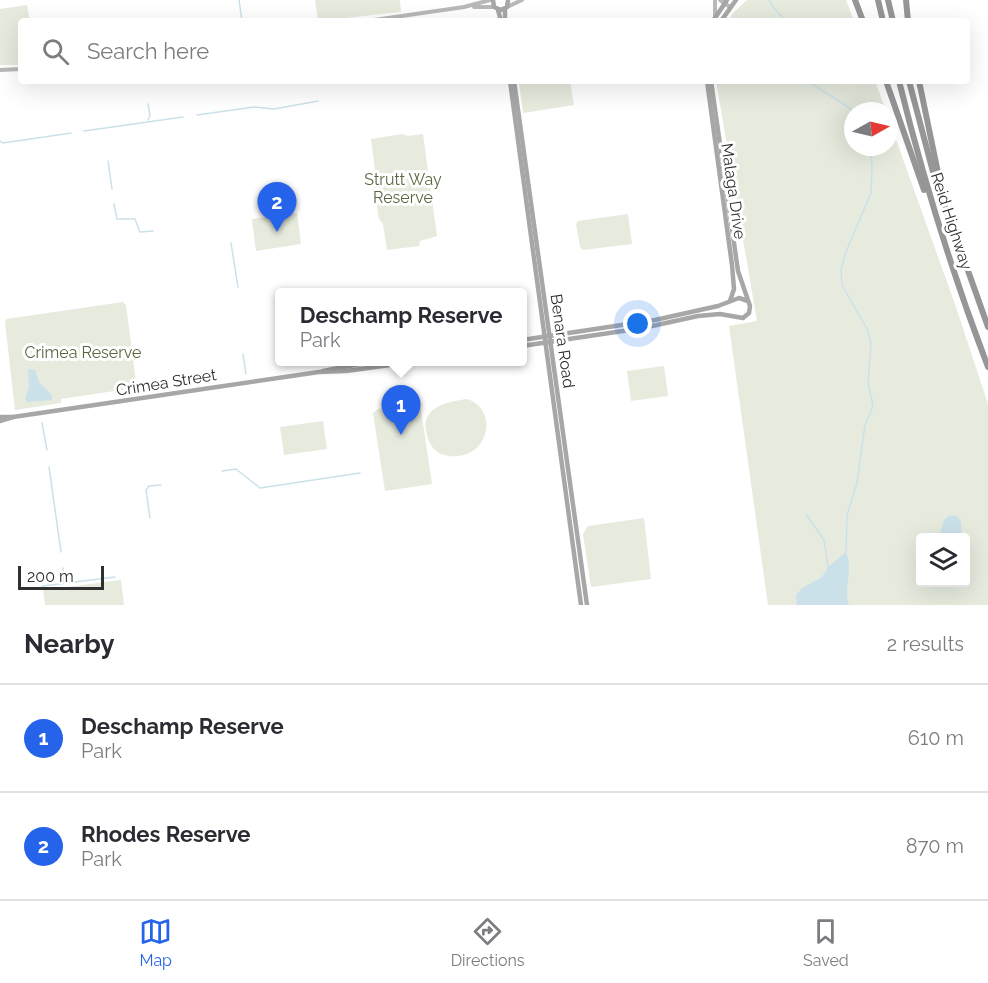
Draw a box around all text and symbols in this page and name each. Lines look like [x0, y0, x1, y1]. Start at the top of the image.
search box [18, 18, 970, 84]
icon: search [39, 35, 72, 68]
text: Search here [87, 38, 209, 64]
north arrow [844, 102, 898, 156]
street label: Malaga Drive [717, 142, 750, 240]
park label: Strutt Way Reserve [364, 170, 442, 207]
street label: Reid Highway [927, 170, 976, 273]
pin: 2 [258, 182, 296, 232]
popup [275, 288, 527, 366]
street label: Benara Road [546, 293, 579, 389]
text: Deschamp Reserve [300, 302, 502, 328]
your location [623, 309, 652, 338]
text: Park [300, 328, 341, 352]
park label: Crimea Reserve [25, 343, 141, 362]
street label: Crimea Street [115, 365, 218, 400]
pin: 1 [382, 386, 420, 435]
map controls [916, 533, 970, 587]
button: layers [916, 533, 970, 587]
scale bar [18, 563, 104, 590]
text: 200 m [27, 567, 74, 586]
text: Nearby [24, 629, 114, 659]
text: 2 results [887, 632, 964, 656]
text: Deschamp Reserve [81, 713, 284, 739]
text: 1 [39, 726, 48, 750]
text: 610 m [908, 726, 964, 750]
text: Park [81, 739, 122, 763]
text: Rhodes Reserve [81, 821, 251, 847]
text: 2 [38, 834, 49, 858]
text: 870 m [906, 834, 964, 858]
text: Park [81, 847, 122, 871]
tab: Map [139, 915, 172, 970]
tab: Directions [451, 915, 525, 970]
tab: Saved [803, 915, 849, 970]

